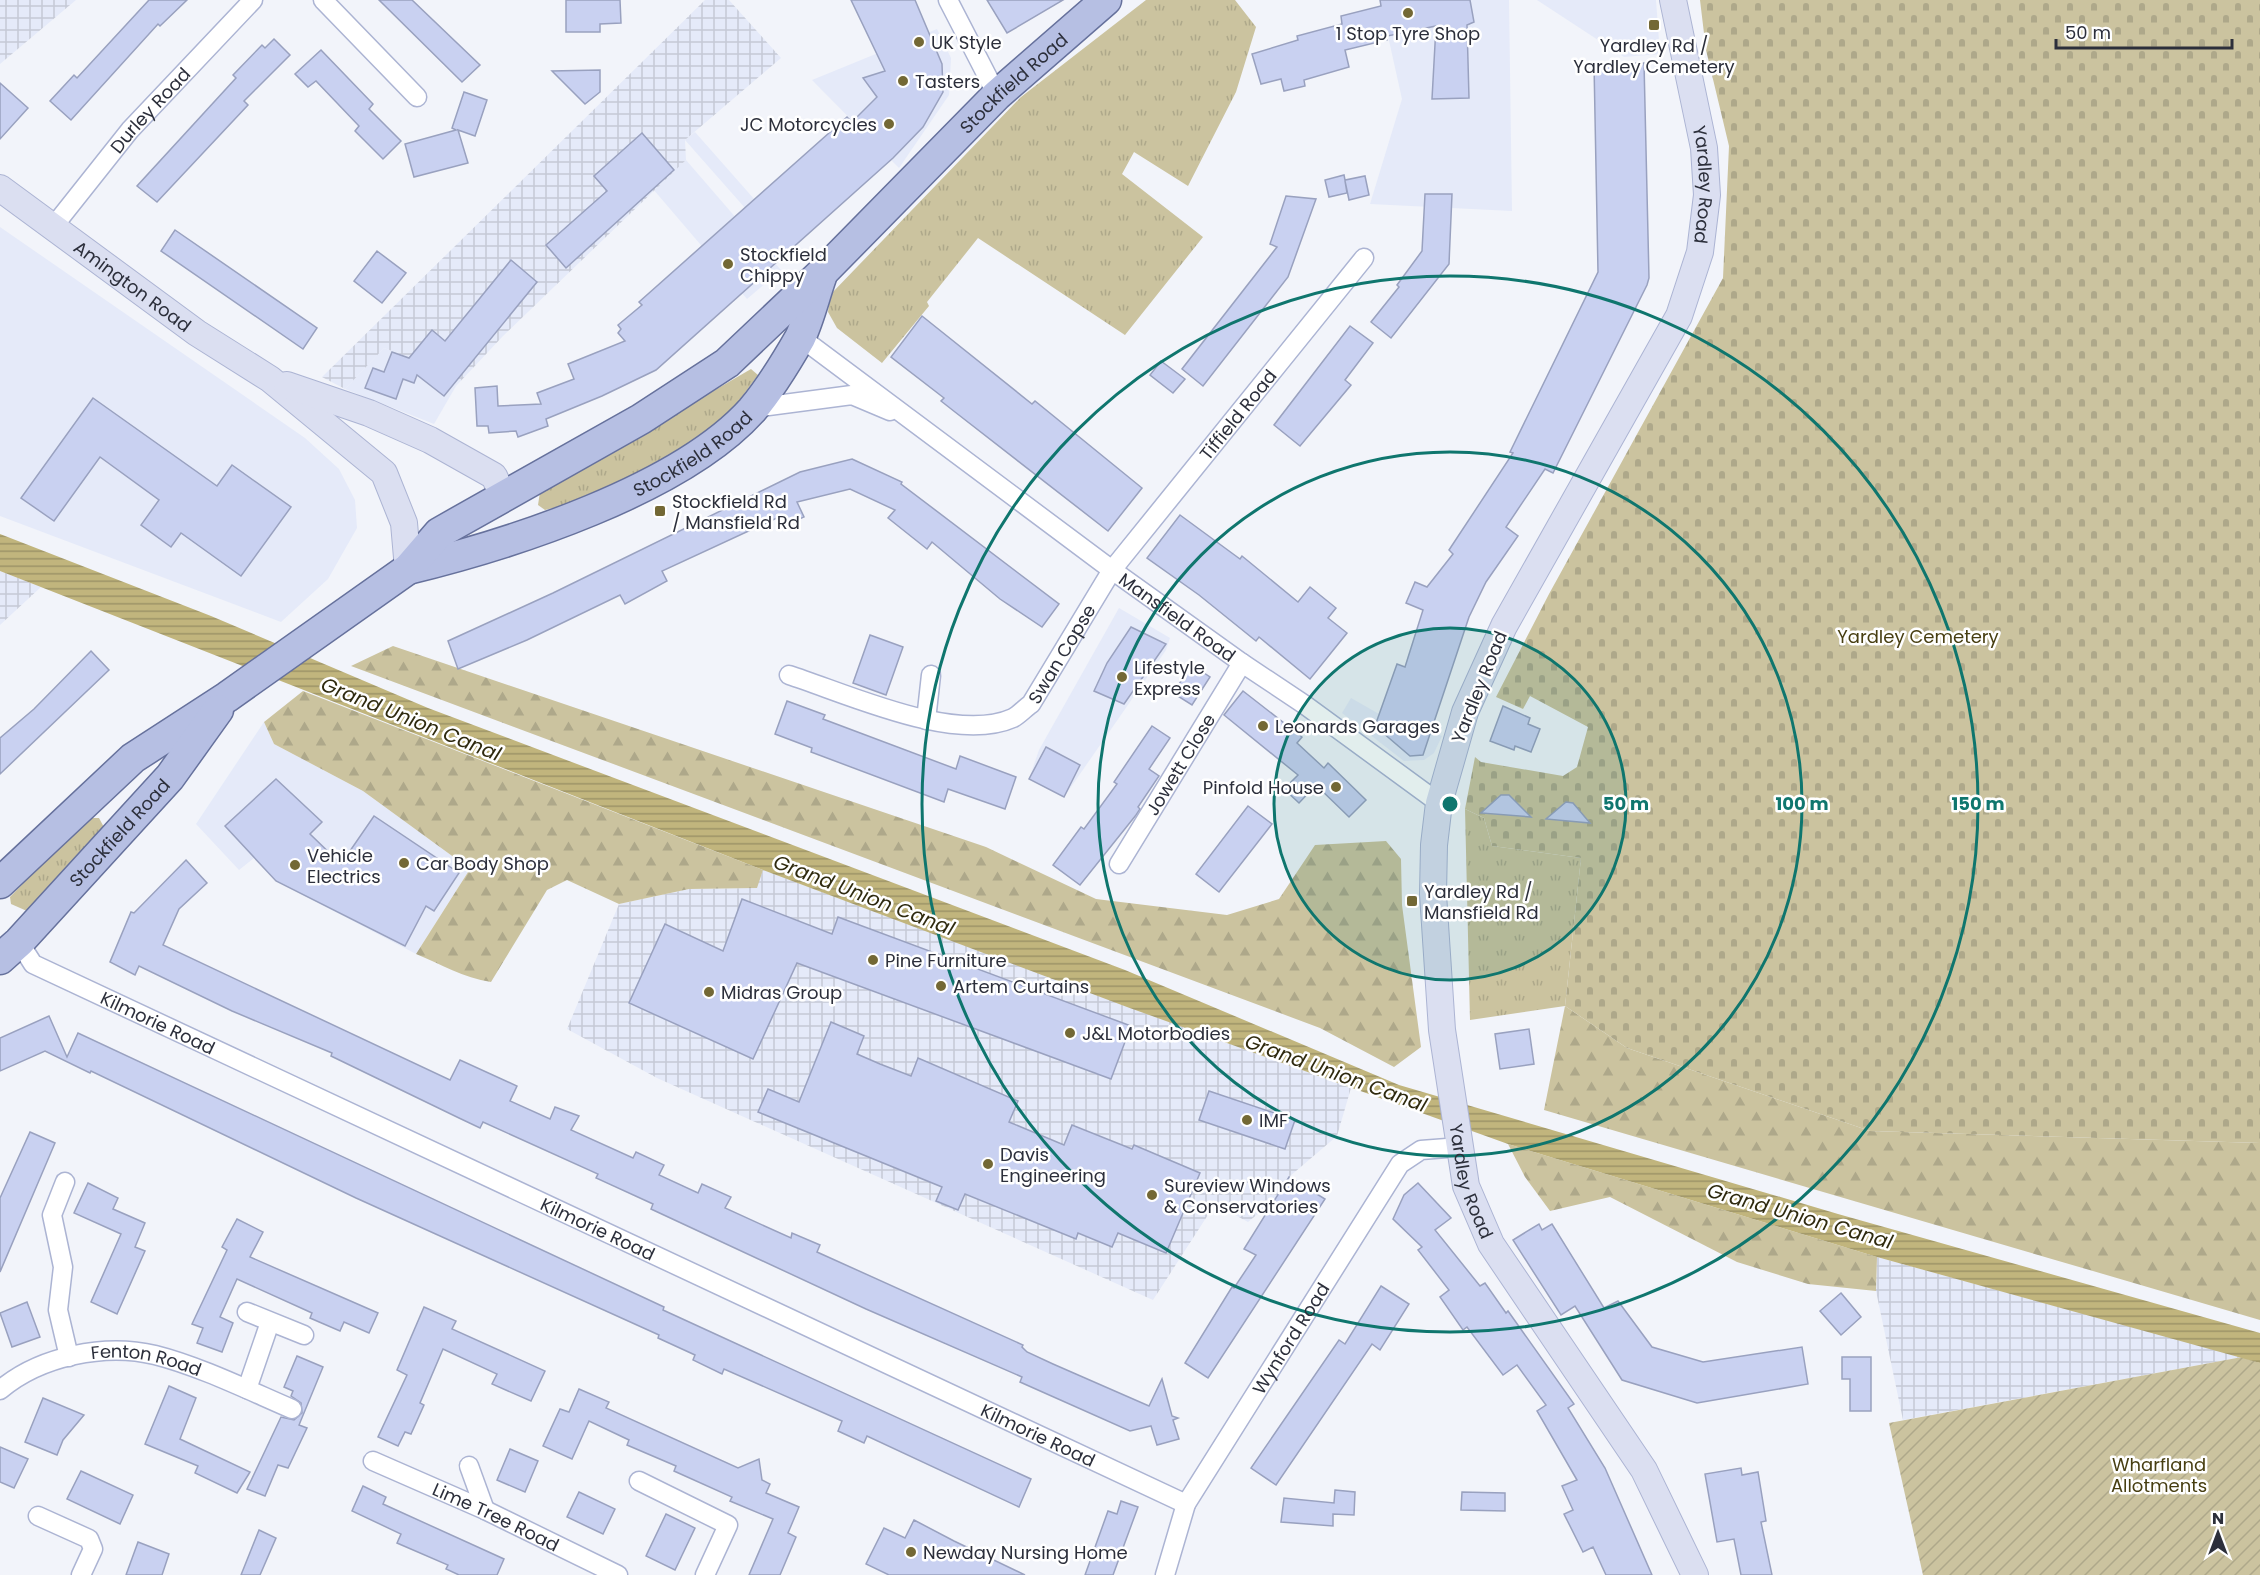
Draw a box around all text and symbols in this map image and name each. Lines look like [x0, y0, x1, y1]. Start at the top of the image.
marker: 1 Stop Tyre Shop [1401, 6, 1415, 20]
scale bar [2056, 12, 2232, 50]
marker: Yardley Rd / Yardley Cemetery [1647, 18, 1661, 32]
text: 50 m [2065, 20, 2111, 45]
place label: 1 Stop Tyre Shop [1336, 21, 1480, 46]
street label: Stockfield Road [954, 27, 1073, 139]
place label: UK Style [931, 30, 1002, 55]
place label: Yardley Rd / Yardley Cemetery [1573, 33, 1735, 79]
marker: UK Style [912, 35, 926, 49]
street label: Durley Road [104, 62, 196, 158]
place label: Tasters [915, 69, 980, 94]
marker: Tasters [896, 74, 910, 88]
place label: JC Motorcycles [740, 112, 877, 137]
marker: JC Motorcycles [882, 117, 896, 131]
street label: Yardley Road [1687, 123, 1720, 245]
street label: Amington Road [69, 234, 197, 337]
place label: Stockfield Chippy [740, 242, 827, 288]
marker: Stockfield Chippy [721, 257, 735, 271]
street label: Tiffield Road [1193, 364, 1282, 465]
street label: Stockfield Road [629, 405, 758, 502]
place label: Stockfield Rd / Mansfield Rd [672, 489, 800, 535]
marker: Stockfield Rd / Mansfield Rd [653, 504, 667, 518]
street label: Mansfield Road [1114, 566, 1241, 667]
street label: Swan Copse [1022, 599, 1101, 708]
park label: Yardley Cemetery [1837, 624, 1999, 649]
street label: Yardley Road [1445, 627, 1513, 747]
place label: Lifestyle Express [1134, 655, 1205, 701]
water label: Grand Union Canal [317, 670, 505, 768]
marker: Lifestyle Express [1115, 670, 1129, 684]
street label: Jowett Close [1139, 708, 1221, 820]
place label: Leonards Garages [1275, 714, 1440, 739]
marker: Leonards Garages [1256, 719, 1270, 733]
street label: Stockfield Road [63, 773, 175, 892]
place label: Pinfold House [1203, 775, 1324, 800]
marker: Pinfold House [1329, 780, 1343, 794]
text: 50 m [1603, 791, 1649, 816]
text: 100 m [1775, 791, 1829, 816]
text: 150 m [1951, 791, 2005, 816]
centre of rings [1440, 794, 1460, 814]
place label: Vehicle Electrics [307, 843, 381, 889]
water label: Grand Union Canal [769, 848, 959, 942]
place label: Car Body Shop [416, 851, 549, 876]
marker: Car Body Shop [397, 856, 411, 870]
marker: Vehicle Electrics [288, 858, 302, 872]
place label: Yardley Rd / Mansfield Rd [1424, 879, 1539, 925]
marker: Yardley Rd / Mansfield Rd [1405, 894, 1419, 908]
place label: Pine Furniture [885, 948, 1007, 973]
marker: Pine Furniture [866, 953, 880, 967]
place label: Artem Curtains [953, 974, 1089, 999]
marker: Artem Curtains [934, 979, 948, 993]
place label: Midras Group [721, 980, 842, 1005]
street label: Kilmorie Road [97, 985, 219, 1060]
marker: Midras Group [702, 985, 716, 999]
place label: J&L Motorbodies [1082, 1021, 1230, 1046]
marker: J&L Motorbodies [1063, 1026, 1077, 1040]
water label: Grand Union Canal [1241, 1027, 1431, 1119]
place label: IMF [1259, 1108, 1288, 1133]
marker: IMF [1240, 1113, 1254, 1127]
street label: Yardley Road [1444, 1122, 1500, 1242]
place label: Davis Engineering [1000, 1142, 1106, 1188]
marker: Davis Engineering [981, 1157, 995, 1171]
place label: Sureview Windows & Conservatories [1164, 1173, 1331, 1219]
water label: Grand Union Canal [1704, 1176, 1896, 1256]
marker: Sureview Windows & Conservatories [1145, 1188, 1159, 1202]
street label: Kilmorie Road [537, 1191, 659, 1266]
street label: Wynford Road [1246, 1278, 1335, 1399]
street label: Fenton Road [89, 1338, 205, 1382]
street label: Kilmorie Road [977, 1397, 1099, 1472]
park label: Wharfland Allotments [2111, 1452, 2207, 1498]
street label: Lime Tree Road [429, 1476, 564, 1557]
north arrow [2188, 1503, 2248, 1563]
text: N [2212, 1507, 2224, 1530]
place label: Newday Nursing Home [923, 1540, 1128, 1565]
marker: Newday Nursing Home [904, 1545, 918, 1559]

